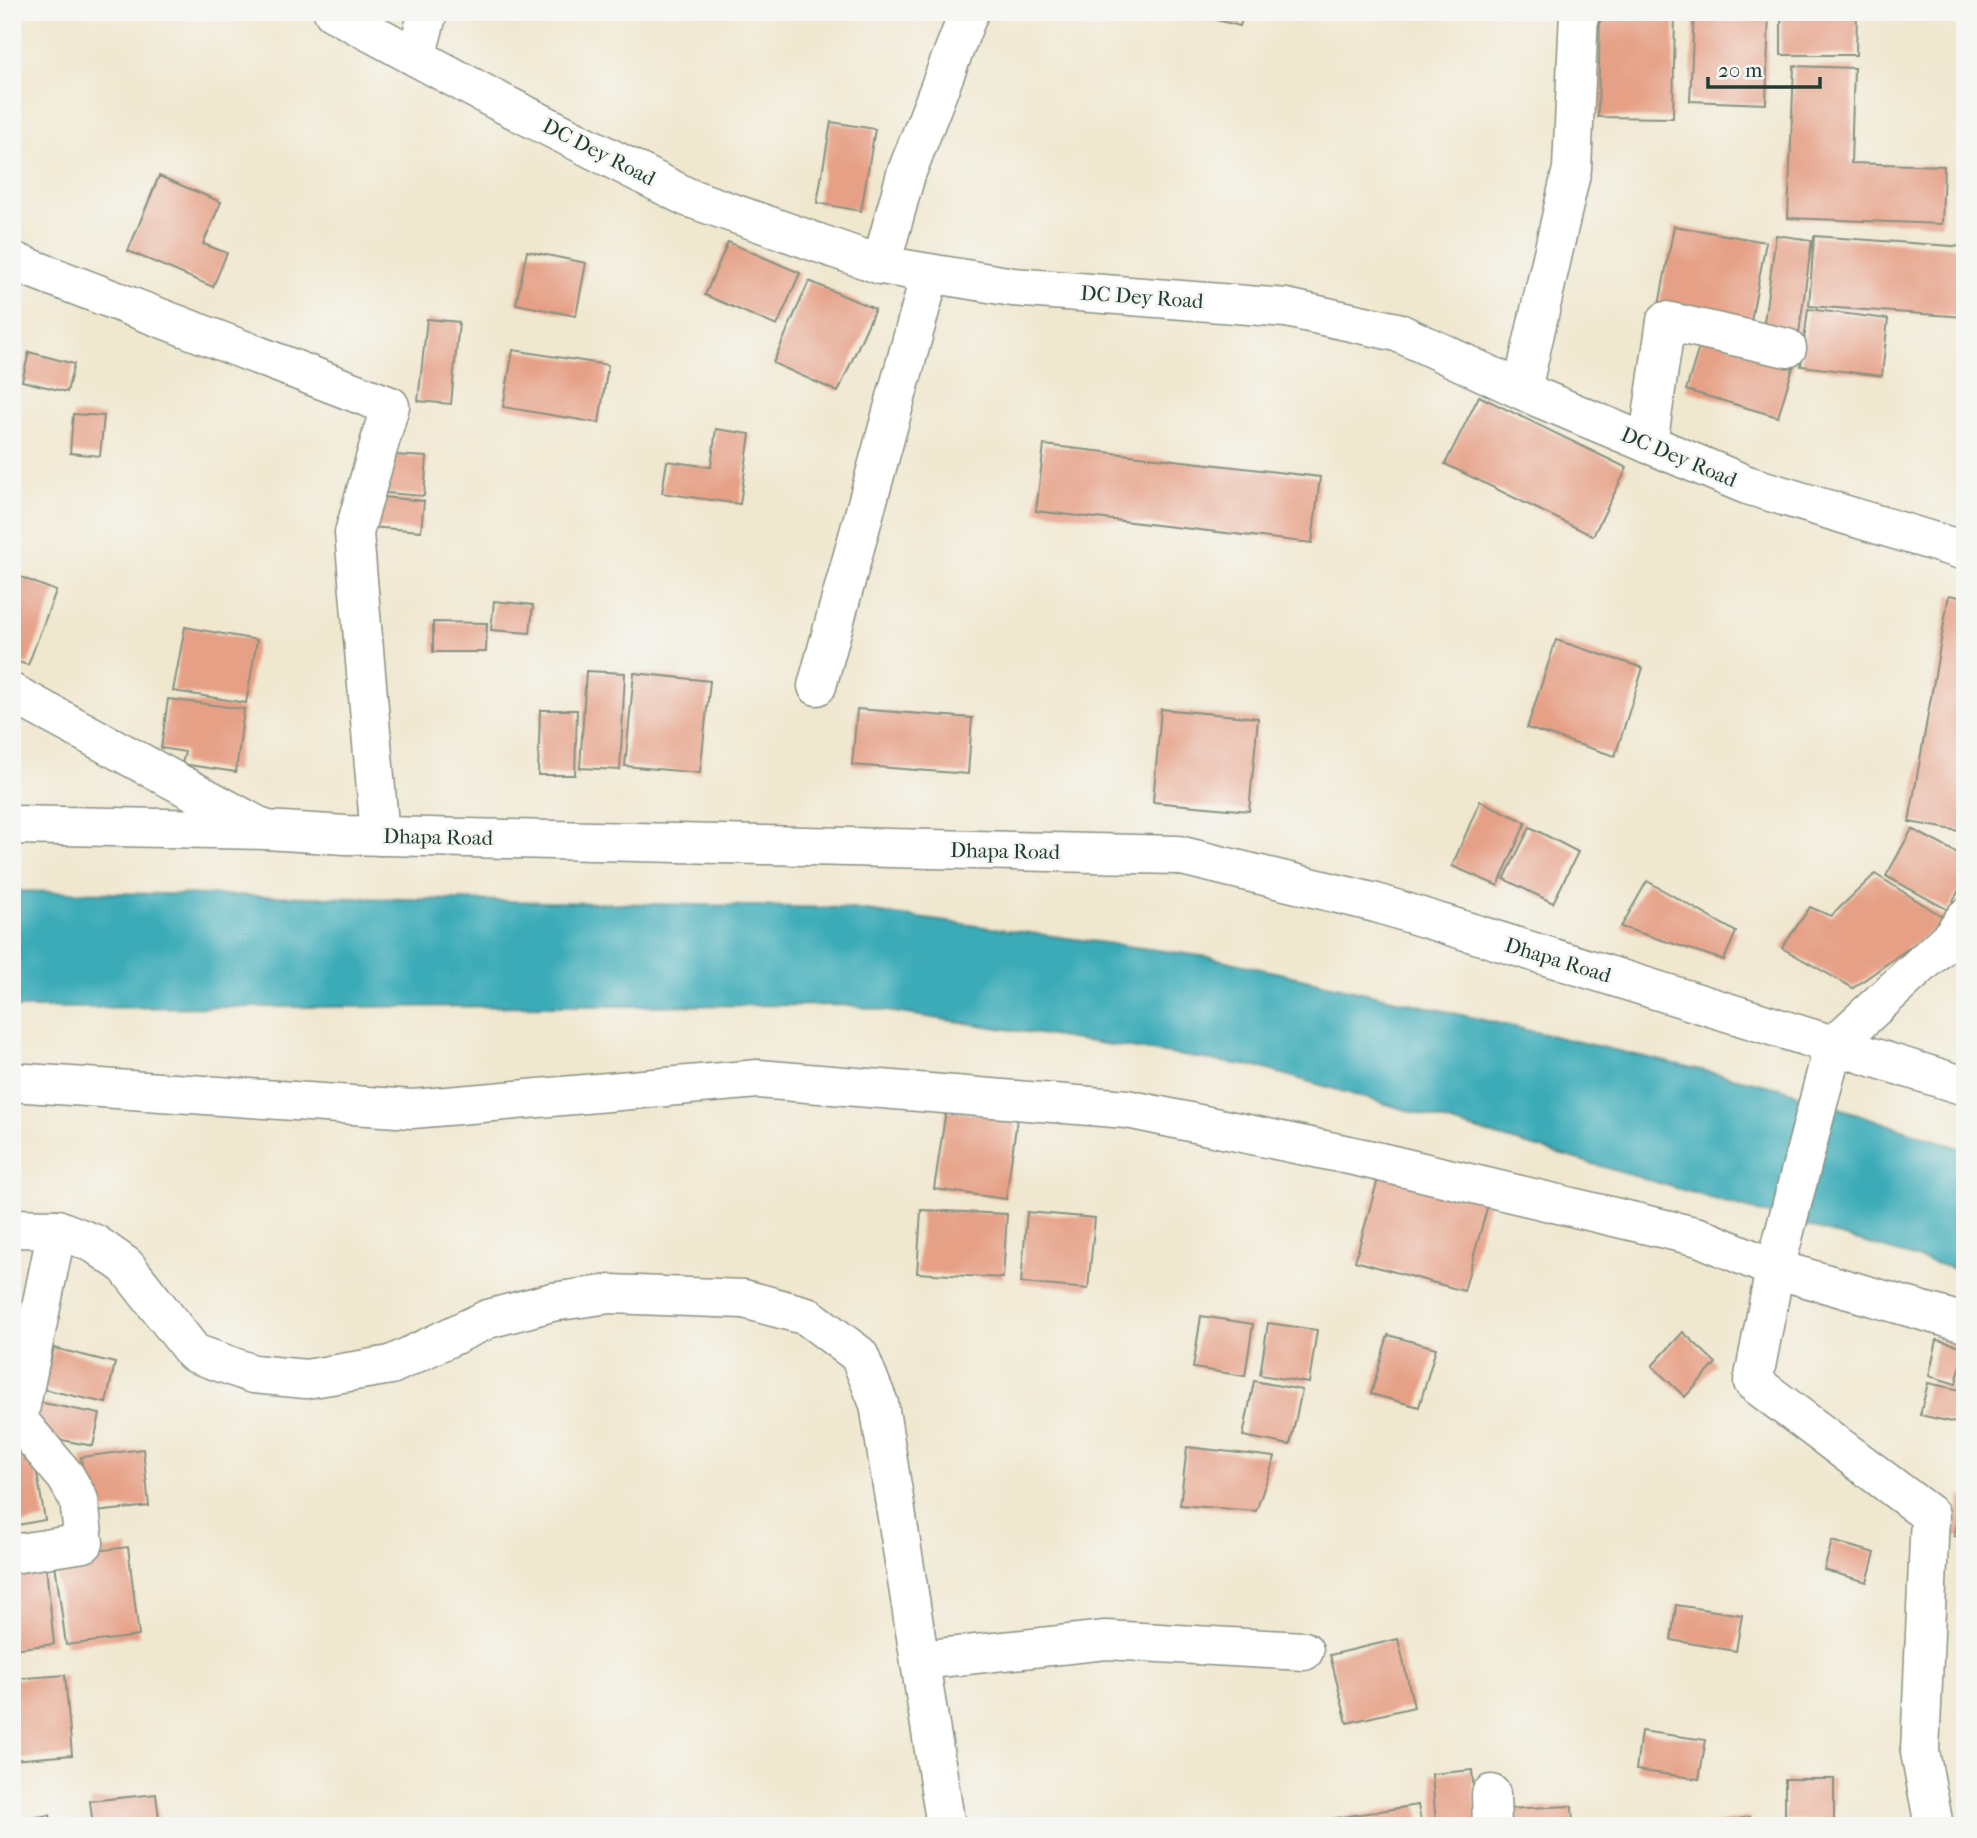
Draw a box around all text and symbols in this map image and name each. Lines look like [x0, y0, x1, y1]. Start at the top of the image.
scale bar [1708, 46, 1820, 90]
text: 20 m [1718, 58, 1763, 82]
street label: DC Dey Road [539, 113, 660, 191]
street label: DC Dey Road [1080, 281, 1205, 313]
street label: DC Dey Road [1618, 422, 1741, 492]
street label: Dhapa Road [383, 824, 494, 850]
street label: Dhapa Road [950, 838, 1061, 864]
street label: Dhapa Road [1502, 932, 1615, 988]

